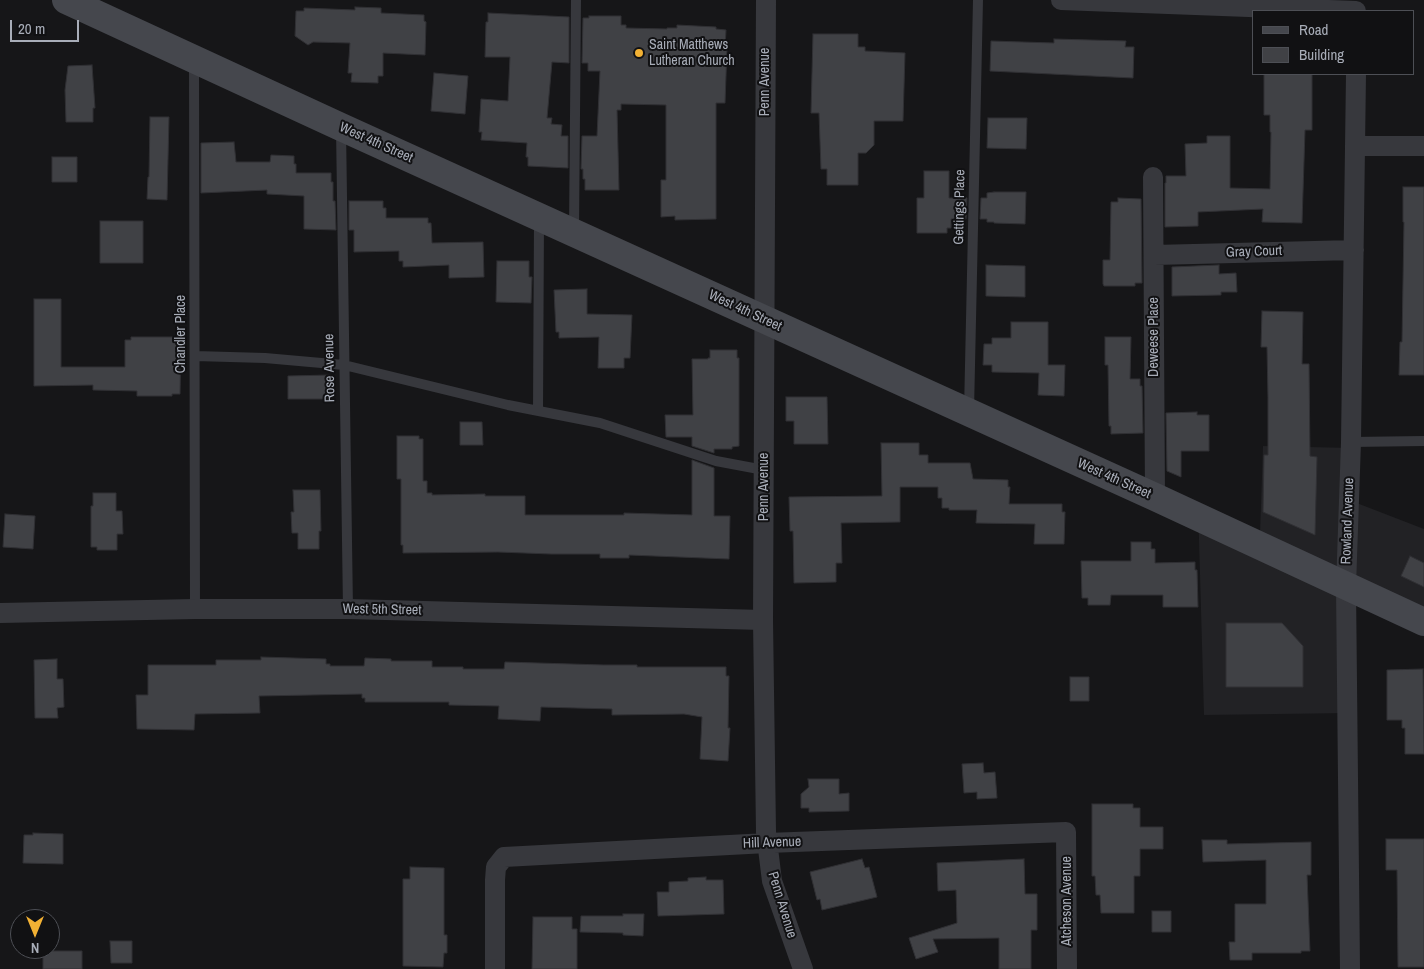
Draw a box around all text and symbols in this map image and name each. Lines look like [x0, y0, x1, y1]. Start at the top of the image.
scale bar [12, 10, 81, 42]
legend [1252, 10, 1414, 75]
text: 20 m [18, 18, 45, 39]
text: Road [1299, 19, 1328, 40]
place label: Saint Matthews Lutheran Church [649, 37, 735, 70]
text: Building [1299, 44, 1344, 65]
marker: Saint Matthews Lutheran Church [633, 47, 645, 59]
street label: Penn Avenue [757, 48, 773, 116]
street label: West 4th Street [337, 119, 415, 167]
street label: Gettings Place [951, 169, 969, 245]
street label: Gray Court [1226, 243, 1282, 261]
street label: West 4th Street [706, 287, 784, 335]
street label: Chandler Place [173, 295, 189, 373]
street label: Deweese Place [1146, 297, 1162, 377]
street label: Rose Avenue [321, 333, 339, 403]
street label: Penn Avenue [756, 453, 772, 521]
street label: West 4th Street [1075, 455, 1153, 503]
street label: Rowland Avenue [1338, 477, 1358, 565]
street label: West 5th Street [342, 601, 422, 619]
street label: Hill Avenue [742, 834, 802, 852]
street label: Atcheson Avenue [1059, 856, 1075, 946]
street label: Penn Avenue [764, 870, 800, 940]
north arrow [10, 909, 60, 959]
text: N [31, 939, 39, 957]

